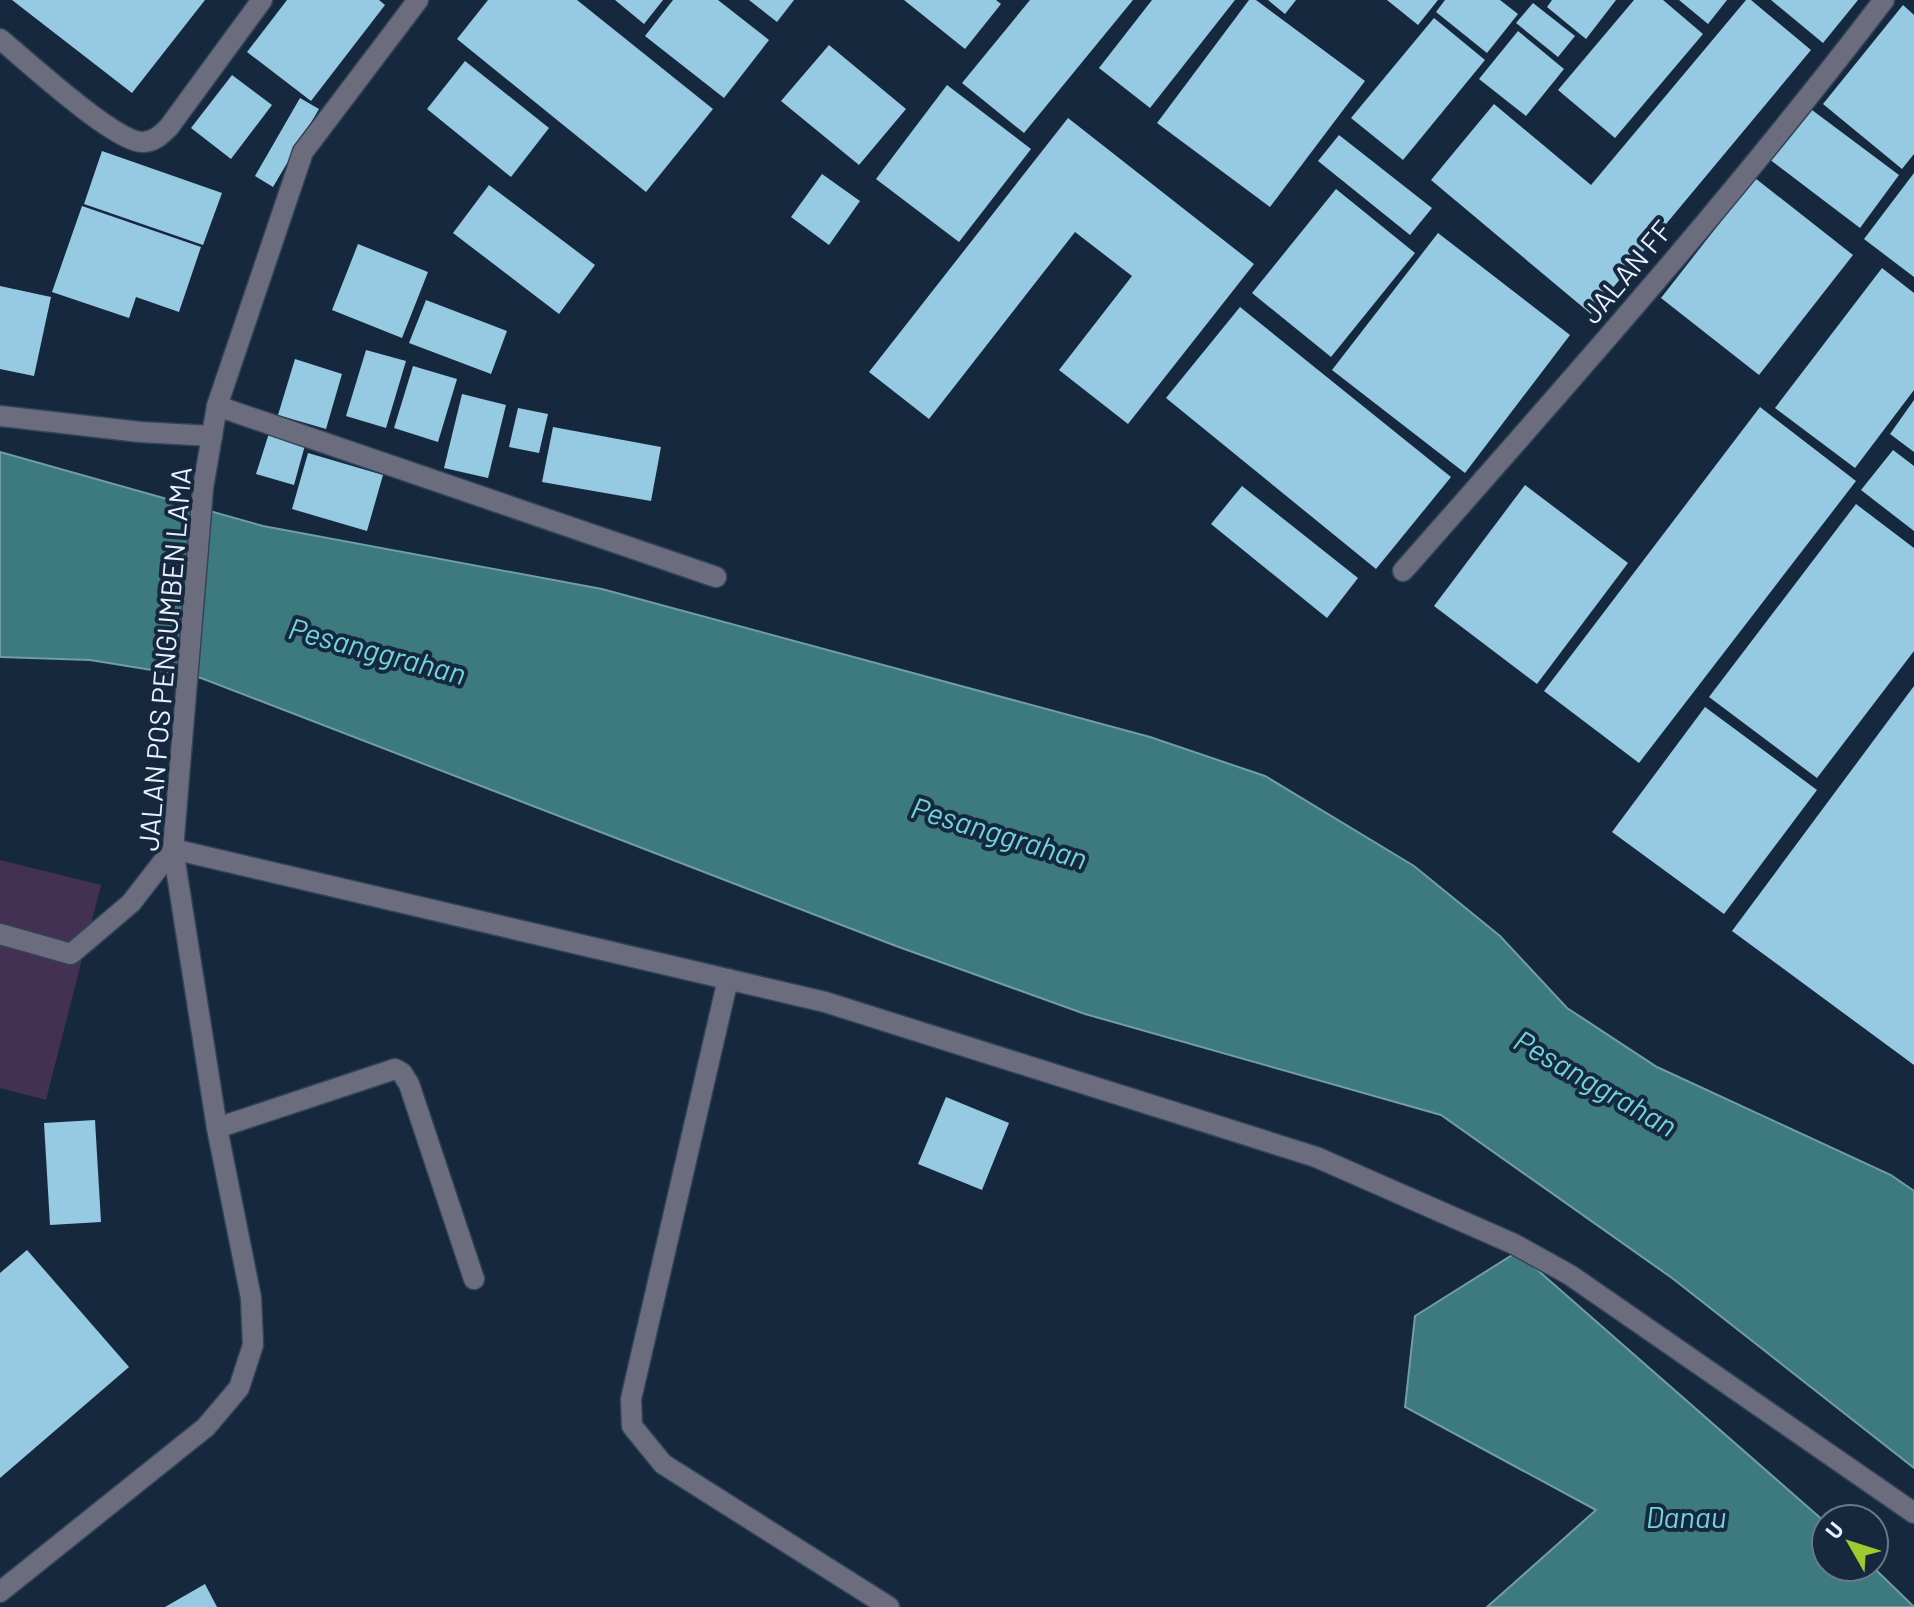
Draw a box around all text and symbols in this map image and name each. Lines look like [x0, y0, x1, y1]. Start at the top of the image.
street label: JALAN FF [1574, 213, 1679, 330]
street label: JALAN POS PENGUMBEN LAMA [130, 465, 198, 852]
water label: Pesanggrahan [285, 609, 470, 691]
water label: Pesanggrahan [907, 788, 1092, 876]
water label: Pesanggrahan [1508, 1021, 1684, 1143]
water label: Danau [1646, 1498, 1726, 1534]
north arrow [1810, 1503, 1890, 1583]
text: U [1819, 1516, 1848, 1543]

